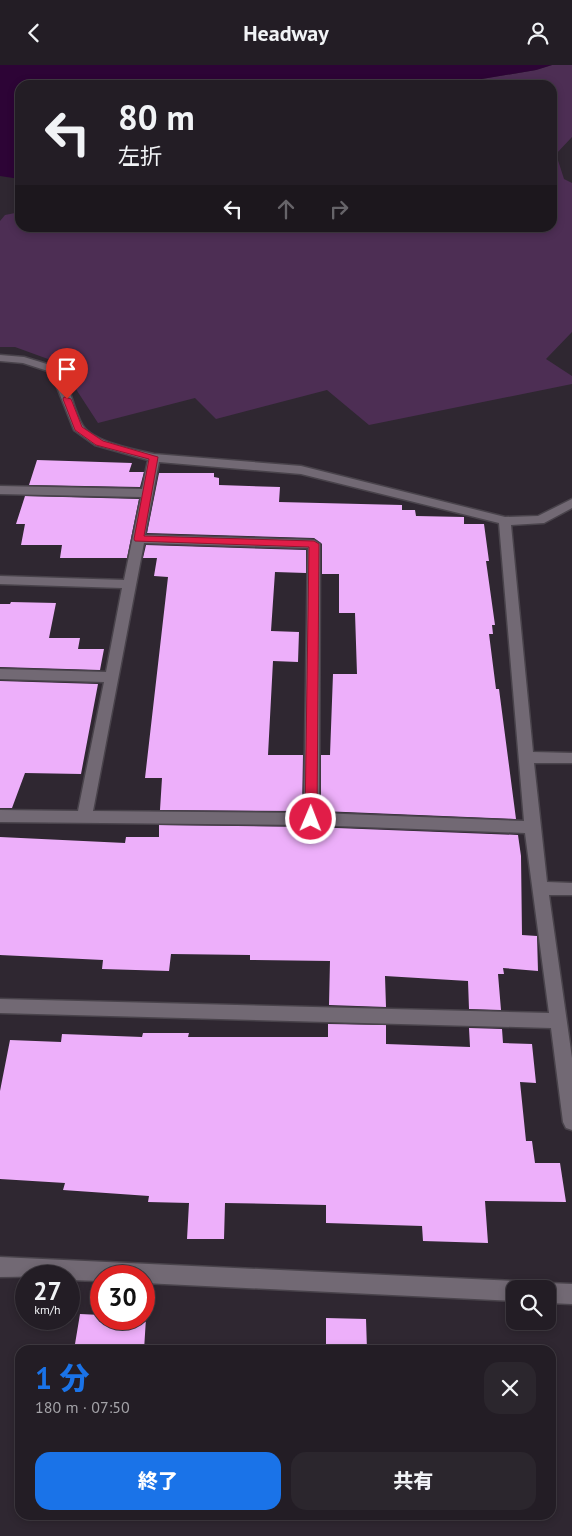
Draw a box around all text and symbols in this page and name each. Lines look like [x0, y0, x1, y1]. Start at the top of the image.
icon: back [20, 19, 48, 47]
text: Headway [243, 19, 329, 47]
icon: person [524, 19, 552, 47]
text: 80 m [118, 94, 195, 140]
icon: left [35, 100, 100, 165]
text: 左折 [118, 142, 162, 170]
icon: left [219, 195, 247, 223]
icon: ahead [272, 195, 300, 223]
icon: right [325, 195, 353, 223]
pin [46, 348, 88, 399]
icon: arrive [53, 355, 81, 383]
position arrow [284, 792, 336, 844]
speed limit sign: 30 [90, 1265, 155, 1330]
text: 27 [33, 1275, 62, 1307]
map controls [506, 1280, 556, 1330]
button: search [506, 1280, 556, 1330]
text: km/h [34, 1302, 61, 1317]
text: 1 分 [35, 1358, 90, 1397]
button: close [484, 1362, 536, 1414]
text: 180 m · 07:50 [35, 1397, 130, 1417]
button: 終了 [35, 1452, 281, 1510]
button: 共有 [291, 1452, 536, 1510]

